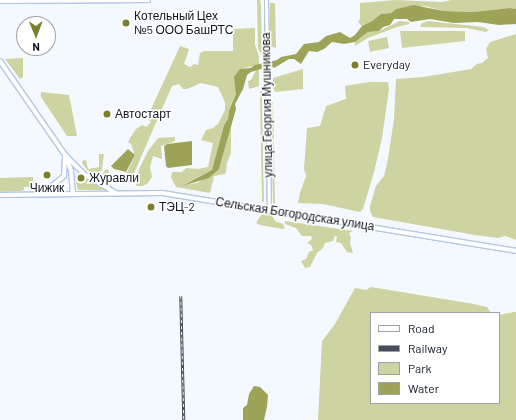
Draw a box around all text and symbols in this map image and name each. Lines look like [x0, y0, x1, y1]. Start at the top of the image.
place label: Котельный Цех №5 ООО БашРТС [134, 9, 233, 37]
north arrow [16, 16, 56, 56]
marker: Котельный Цех №5 ООО БашРТС [121, 18, 131, 28]
street label: улица Георгия Мушникова [259, 32, 275, 178]
text: N [32, 41, 40, 54]
place label: Everyday [363, 58, 410, 72]
marker: Everyday [350, 60, 360, 70]
place label: Автостарт [115, 107, 171, 121]
marker: Автостарт [102, 109, 112, 119]
marker: Чижик [42, 170, 52, 180]
place label: Журавли [89, 171, 139, 185]
marker: Журавли [76, 173, 86, 183]
place label: Чижик [30, 181, 64, 195]
street label: Сельская Богородская улица [214, 194, 376, 234]
place label: ТЭЦ-2 [159, 200, 195, 214]
marker: ТЭЦ-2 [146, 202, 156, 212]
legend [370, 312, 500, 404]
text: Road [408, 321, 435, 335]
text: Railway [408, 341, 447, 355]
text: Park [408, 361, 432, 375]
text: Water [408, 381, 439, 395]

